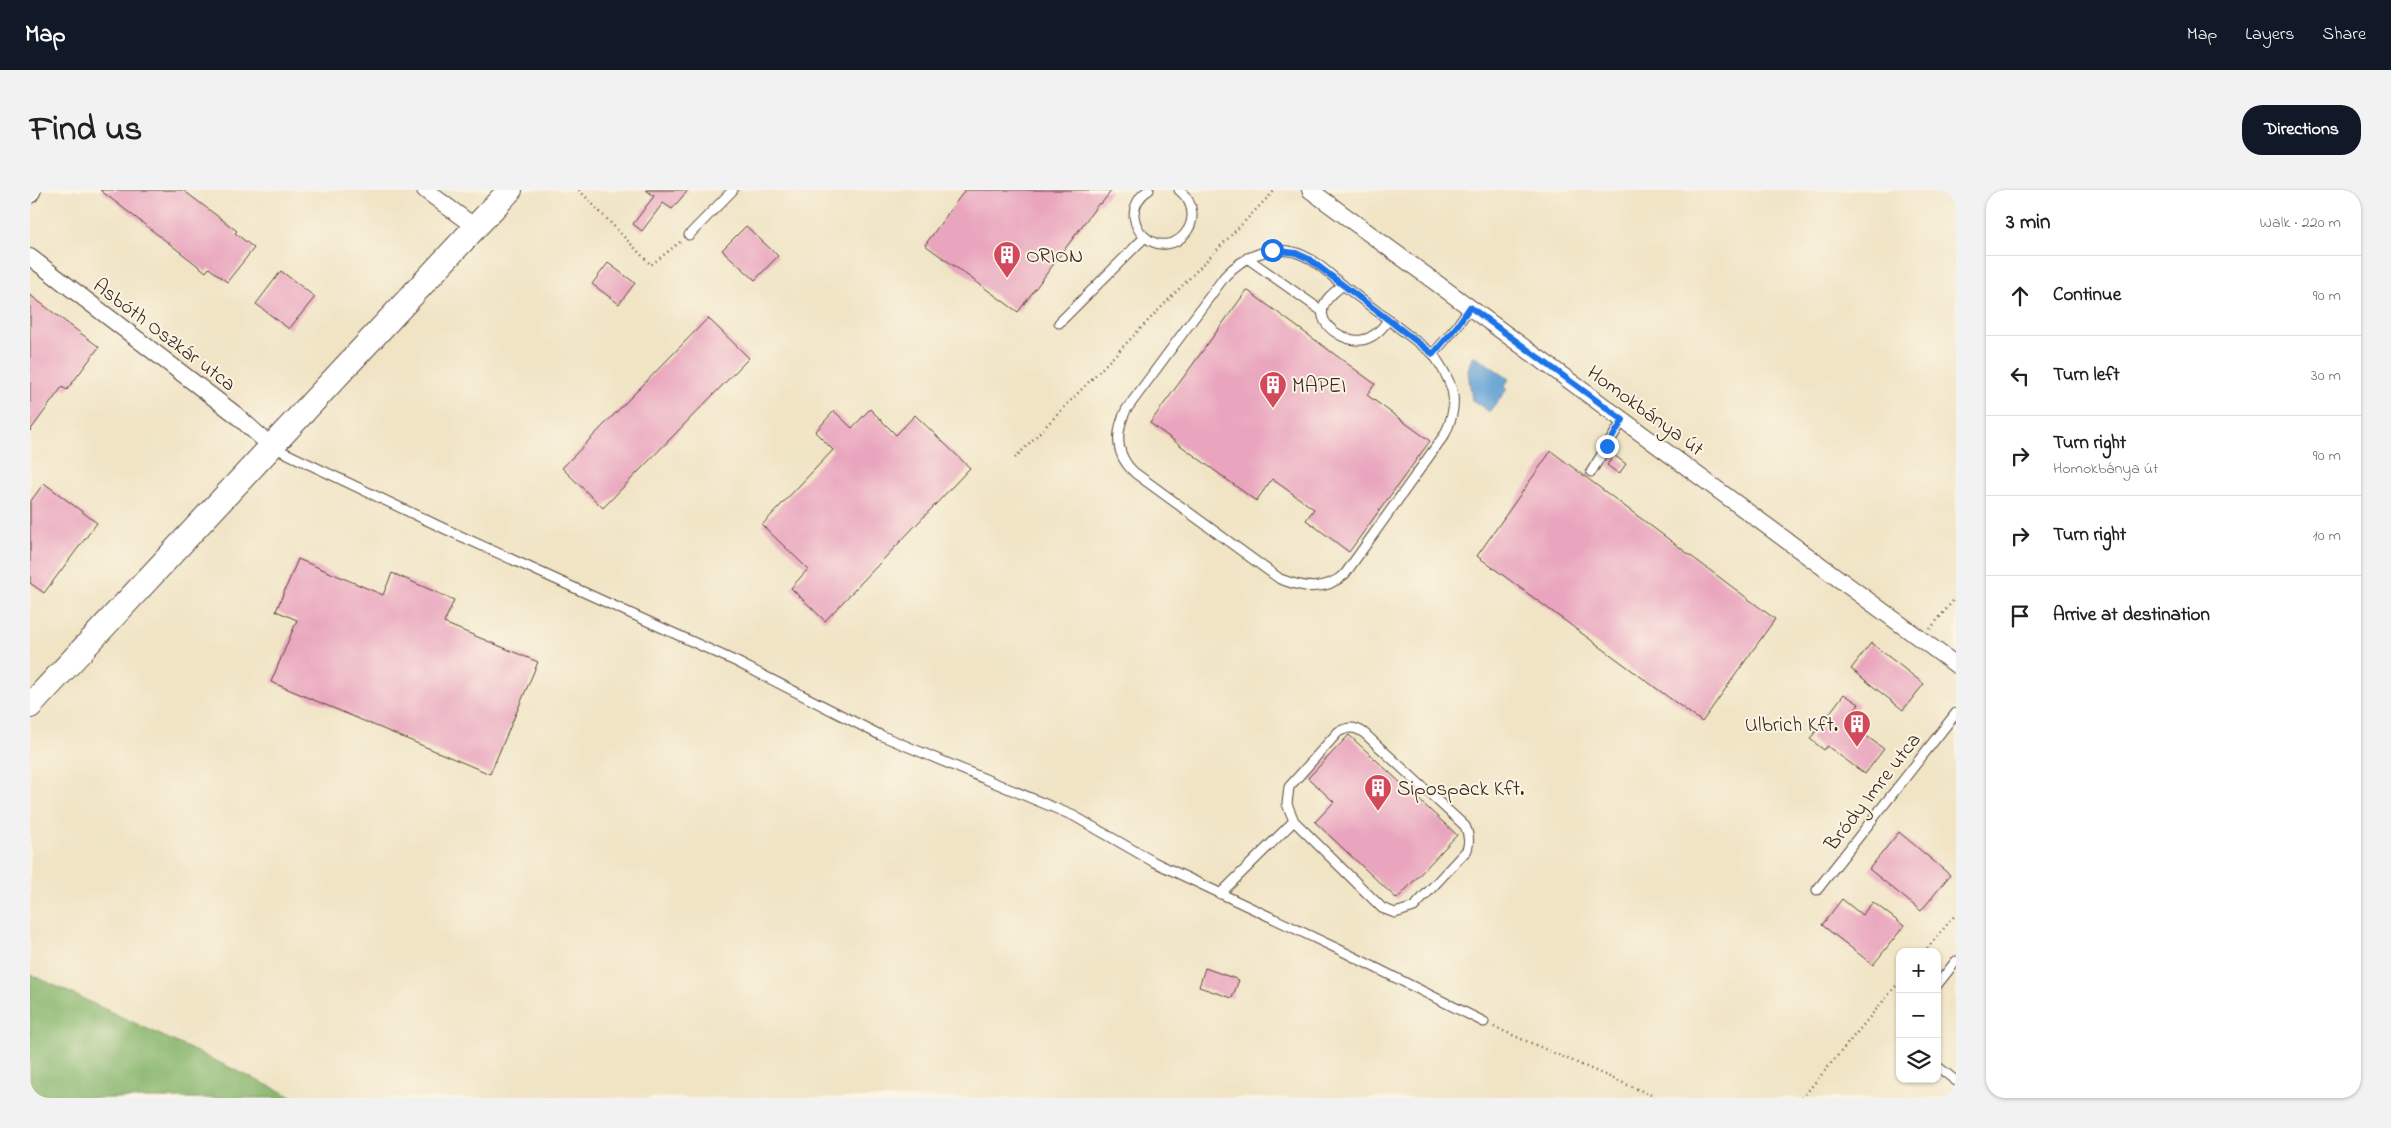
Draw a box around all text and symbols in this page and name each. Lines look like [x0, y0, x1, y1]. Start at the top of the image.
text: Map [25, 18, 66, 53]
text: Map [2187, 22, 2217, 48]
text: Layers [2245, 22, 2295, 48]
text: Share [2323, 22, 2366, 48]
text: Find us [30, 105, 142, 156]
button: Directions [2242, 105, 2361, 155]
text: 3 min [2006, 208, 2050, 238]
text: Walk · 220 m [2260, 211, 2341, 235]
route start [1261, 239, 1284, 262]
building icon: ORION [992, 240, 1022, 279]
place label: ORION [1026, 242, 1083, 272]
street label: Asbóth Oszkár utca [86, 272, 242, 399]
icon: ahead [2006, 282, 2034, 310]
text: Continue [2053, 282, 2121, 309]
text: 90 m [2313, 284, 2341, 308]
street label: Homokbánya út [1579, 359, 1710, 466]
icon: left [2006, 362, 2034, 390]
text: Turn left [2053, 362, 2120, 389]
text: 30 m [2311, 364, 2341, 388]
building icon: MAPEI [1258, 370, 1288, 409]
place label: MAPEI [1292, 372, 1346, 402]
text: Turn right [2053, 430, 2126, 457]
route end [1596, 435, 1619, 458]
icon: right [2006, 442, 2034, 470]
text: 90 m [2313, 444, 2341, 468]
text: Homokbánya út [2053, 457, 2158, 481]
icon: right [2006, 522, 2034, 550]
text: Turn right [2053, 522, 2126, 549]
text: 10 m [2313, 524, 2341, 548]
icon: arrive [2006, 602, 2034, 630]
text: Arrive at destination [2053, 602, 2210, 629]
building icon: Ulbrich Kft. [1842, 709, 1872, 748]
place label: Ulbrich Kft. [1745, 711, 1838, 741]
street label: Bródy Imre utca [1817, 727, 1931, 860]
building icon: Sipospack Kft. [1363, 773, 1393, 812]
place label: Sipospack Kft. [1397, 775, 1524, 805]
map controls [1896, 948, 1941, 1083]
button: + [1896, 948, 1941, 993]
button: − [1896, 993, 1941, 1038]
button: layers [1896, 1038, 1941, 1083]

